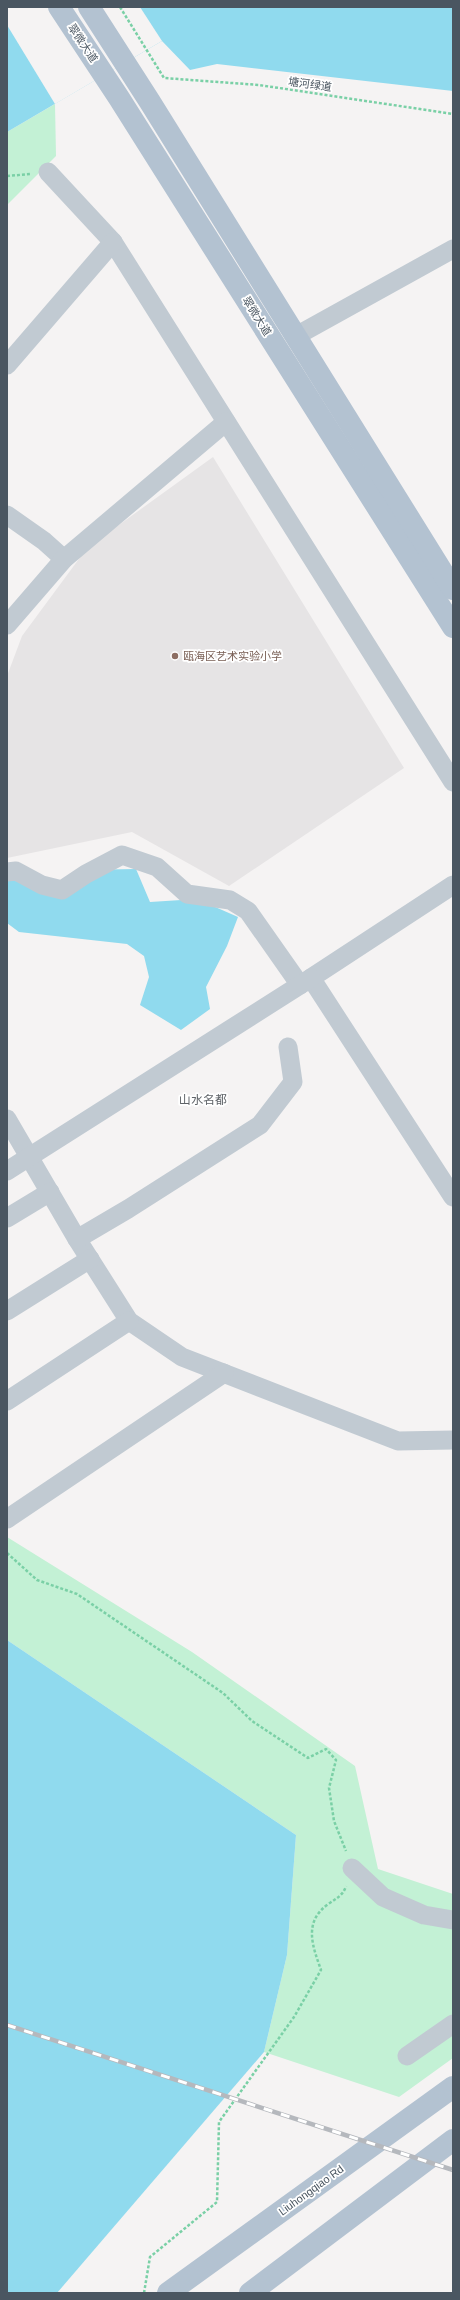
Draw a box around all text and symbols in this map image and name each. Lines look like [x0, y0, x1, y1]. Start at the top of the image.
street label: 翠微大道 [66, 21, 100, 65]
street label: 塘河绿道 [287, 75, 333, 93]
street label: 翠微大道 [240, 294, 274, 338]
place label: 瓯海区艺术实验小学 [183, 650, 282, 662]
marker: 瓯海区艺术实验小学 [170, 651, 180, 661]
district label: 山水名都 [179, 1093, 227, 1107]
street label: Liuhongqiao Rd [276, 2162, 346, 2218]

